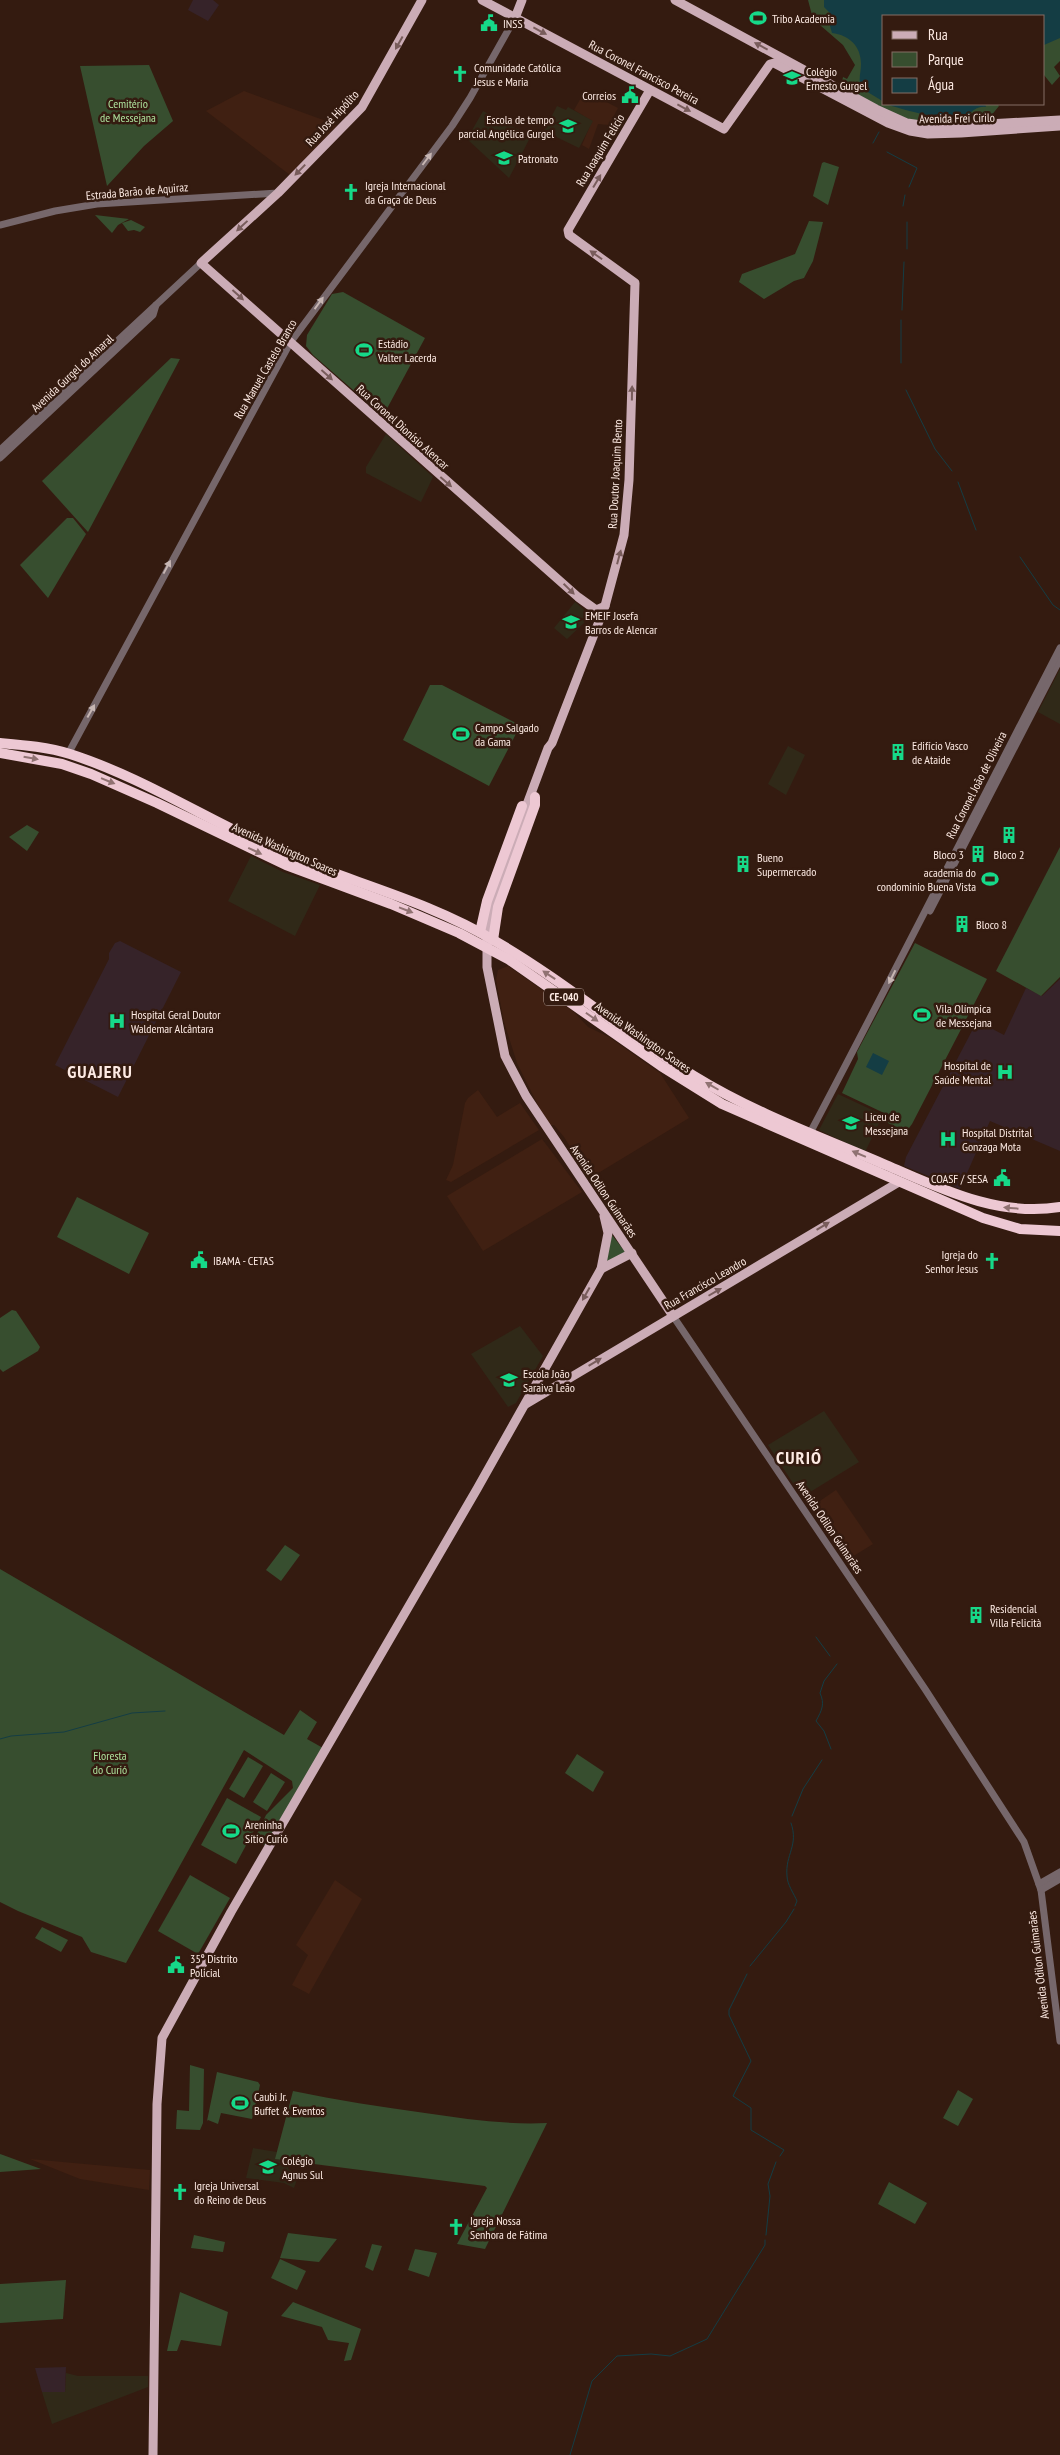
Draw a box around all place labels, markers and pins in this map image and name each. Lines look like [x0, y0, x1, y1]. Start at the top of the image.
sports icon: Tribo Academia [748, 8, 768, 28]
place label: Tribo Academia [772, 11, 835, 26]
public building icon: INSS [479, 13, 499, 33]
place label: INSS [503, 16, 523, 31]
place label: Comunidade Católica Jesus e Maria [473, 60, 561, 89]
church icon: Comunidade Católica Jesus e Maria [450, 64, 470, 84]
place label: Colégio Ernesto Gurgel [806, 64, 867, 93]
school or university icon: Colégio Ernesto Gurgel [782, 68, 802, 88]
public building icon: Correios [620, 85, 640, 105]
place label: Correios [582, 88, 616, 103]
place label: Escola de tempo parcial Angélica Gurgel [459, 112, 554, 141]
school or university icon: Escola de tempo parcial Angélica Gurgel [558, 116, 578, 136]
school or university icon: Patronato [494, 148, 514, 168]
place label: Patronato [518, 151, 558, 166]
place label: Igreja Internacional da Graça de Deus [365, 178, 446, 207]
church icon: Igreja Internacional da Graça de Deus [341, 182, 361, 202]
place label: Estádio Valter Lacerda [377, 336, 437, 365]
sports icon: Estádio Valter Lacerda [354, 340, 374, 360]
place label: EMEIF Josefa Barros de Alencar [585, 608, 658, 637]
school or university icon: EMEIF Josefa Barros de Alencar [561, 612, 581, 632]
place label: Campo Salgado da Gama [475, 720, 539, 749]
sports icon: Campo Salgado da Gama [451, 724, 471, 744]
place label: Edifício Vasco de Ataide [912, 738, 968, 767]
building icon: Edifício Vasco de Ataide [888, 742, 908, 762]
building icon: Bloco 2 [999, 825, 1019, 845]
building icon: Bloco 3 [968, 844, 988, 864]
place label: Bloco 3 [933, 847, 964, 862]
place label: Bloco 2 [994, 847, 1024, 862]
place label: Bueno Supermercado [757, 850, 816, 879]
building icon: Bueno Supermercado [733, 854, 753, 874]
place label: academia do condominio Buena Vista [877, 865, 976, 894]
sports icon: academia do condominio Buena Vista [980, 869, 1000, 889]
building icon: Bloco 8 [952, 914, 972, 934]
place label: Bloco 8 [976, 917, 1007, 932]
place label: Vila Olímpica de Messejana [935, 1001, 992, 1030]
sports icon: Vila Olímpica de Messejana [912, 1005, 932, 1025]
place label: Hospital Geral Doutor Waldemar Alcântara [131, 1007, 221, 1036]
hospital icon: Hospital Geral Doutor Waldemar Alcântara [107, 1011, 127, 1031]
place label: Hospital de Saúde Mental [934, 1058, 991, 1087]
hospital icon: Hospital de Saúde Mental [995, 1062, 1015, 1082]
place label: Liceu de Messejana [865, 1109, 908, 1138]
school or university icon: Liceu de Messejana [841, 1113, 861, 1133]
place label: Hospital Distrital Gonzaga Mota [962, 1125, 1032, 1154]
hospital icon: Hospital Distrital Gonzaga Mota [938, 1129, 958, 1149]
public building icon: COASF / SESA [992, 1168, 1012, 1188]
place label: COASF / SESA [931, 1171, 988, 1186]
place label: Igreja do Senhor Jesus [925, 1247, 978, 1276]
public building icon: IBAMA - CETAS [189, 1250, 209, 1270]
church icon: Igreja do Senhor Jesus [982, 1251, 1002, 1271]
place label: IBAMA - CETAS [213, 1253, 274, 1268]
place label: Escola João Saraiva Leão [523, 1366, 575, 1395]
school or university icon: Escola João Saraiva Leão [499, 1370, 519, 1390]
place label: Residencial Villa Felicità [989, 1601, 1042, 1630]
building icon: Residencial Villa Felicità [966, 1605, 986, 1625]
place label: Areninha Sítio Curió [245, 1817, 288, 1846]
sports icon: Areninha Sítio Curió [221, 1821, 241, 1841]
place label: 35º Distrito Policial [190, 1951, 238, 1980]
public building icon: 35º Distrito Policial [166, 1955, 186, 1975]
place label: Caubi Jr. Buffet & Eventos [254, 2089, 325, 2118]
sports icon: Caubi Jr. Buffet & Eventos [230, 2093, 250, 2113]
place label: Colégio Agnus Sul [282, 2153, 323, 2182]
school or university icon: Colégio Agnus Sul [258, 2157, 278, 2177]
place label: Igreja Universal do Reino de Deus [194, 2178, 266, 2207]
church icon: Igreja Universal do Reino de Deus [170, 2182, 190, 2202]
place label: Igreja Nossa Senhora de Fátima [470, 2213, 548, 2242]
church icon: Igreja Nossa Senhora de Fátima [446, 2217, 466, 2237]

